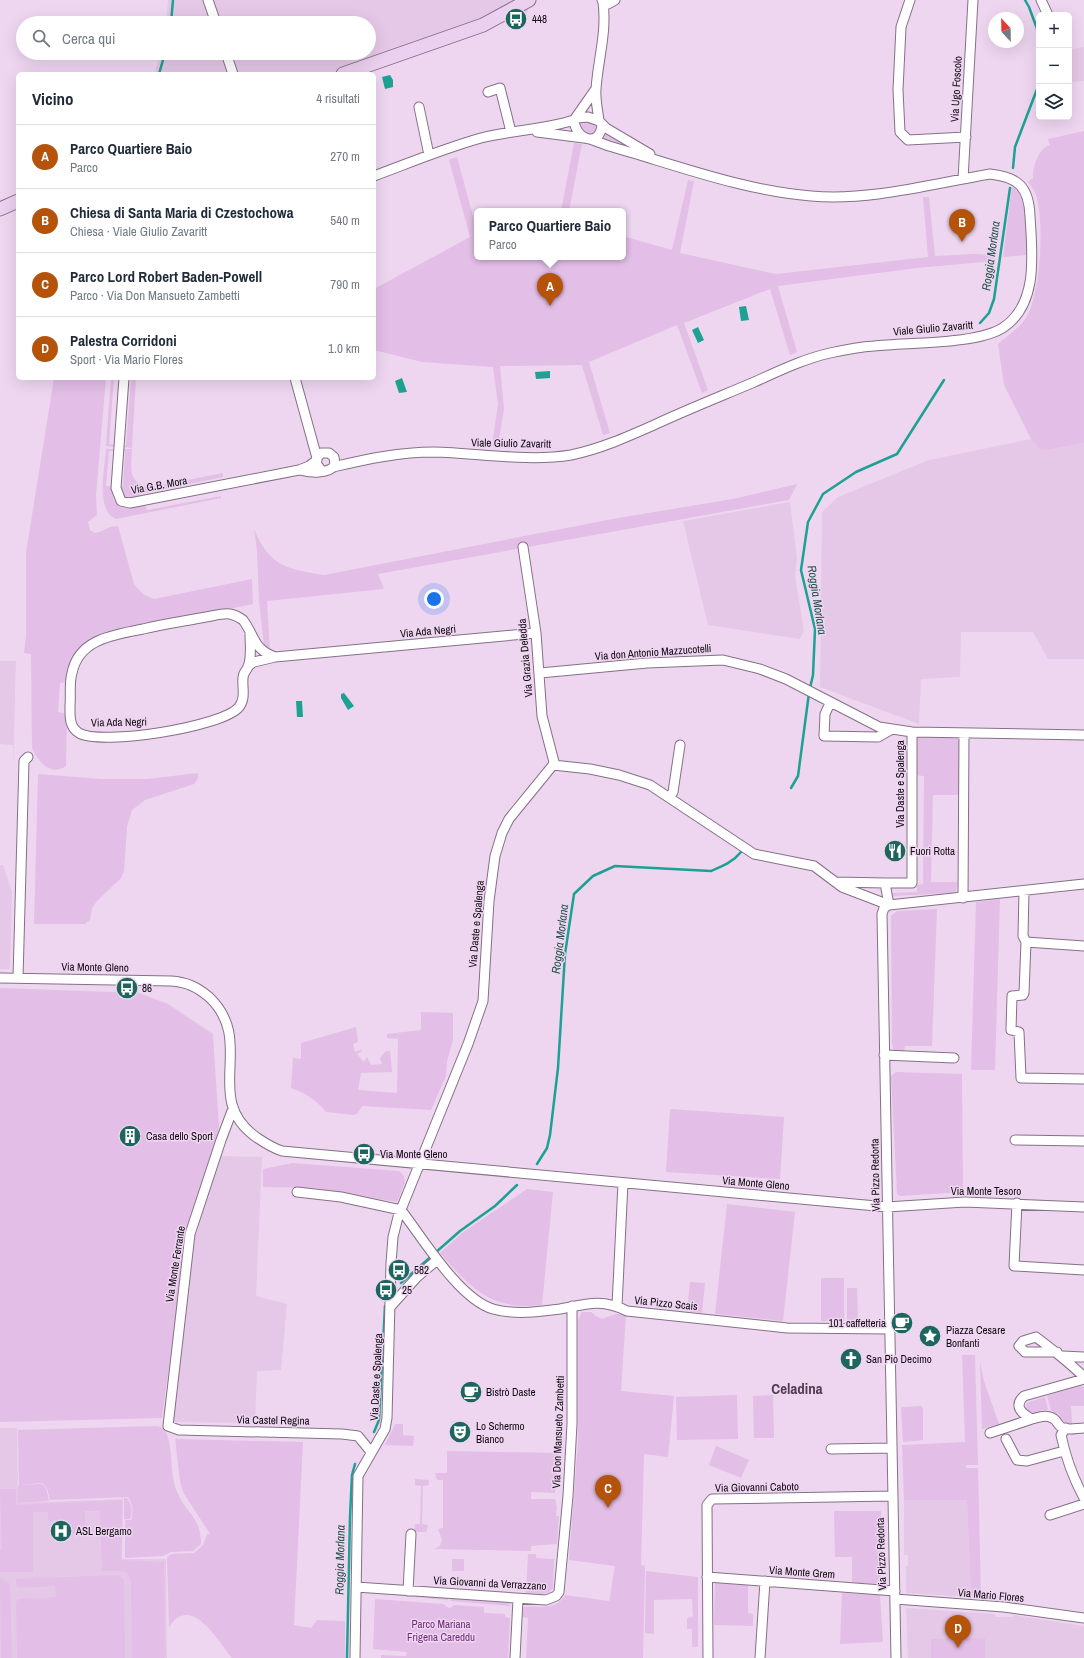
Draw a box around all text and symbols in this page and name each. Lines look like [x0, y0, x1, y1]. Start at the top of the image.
bus stop icon: 448 [503, 6, 529, 32]
place label: 448 [532, 12, 547, 26]
north arrow [988, 12, 1024, 48]
map controls [1036, 12, 1072, 120]
button: + [1036, 12, 1072, 48]
search box [16, 16, 376, 60]
icon: search [30, 27, 52, 49]
text: Cerca qui [62, 28, 115, 49]
button: − [1036, 48, 1072, 84]
street label: Via Ugo Foscolo [947, 56, 965, 122]
button: layers [1036, 84, 1072, 120]
text: Vicino [32, 87, 74, 110]
text: 4 risultati [316, 90, 360, 107]
text: Parco Quartiere Baio [70, 138, 192, 159]
text: A [41, 148, 49, 165]
text: 270 m [330, 148, 360, 165]
text: Parco [70, 159, 98, 176]
text: Chiesa di Santa Maria di Czestochowa [70, 202, 294, 223]
popup [474, 208, 626, 260]
pin: B [949, 209, 975, 242]
text: B [41, 212, 49, 229]
text: 540 m [330, 212, 360, 229]
text: Parco Quartiere Baio [489, 215, 611, 236]
water label: Roggia Morlana [978, 220, 1004, 292]
text: Chiesa · Viale Giulio Zavaritt [70, 223, 207, 240]
text: Parco [489, 236, 517, 253]
text: Parco Lord Robert Baden-Powell [70, 266, 262, 287]
pin: A [537, 273, 563, 306]
text: C [41, 276, 49, 293]
text: 790 m [330, 276, 360, 293]
text: Parco · Via Don Mansueto Zambetti [70, 287, 240, 304]
street label: Viale Giulio Zavaritt [893, 317, 974, 338]
text: Palestra Corridoni [70, 330, 177, 351]
text: D [41, 340, 49, 357]
text: 1.0 km [328, 340, 360, 357]
text: Sport · Via Mario Flores [70, 351, 183, 368]
street label: Viale Giulio Zavaritt [471, 435, 552, 451]
street label: Via G.B. Mora [130, 473, 188, 497]
water label: Roggia Morlana [804, 564, 830, 636]
your location [424, 589, 444, 609]
street label: Via Grazia Deledda [515, 618, 535, 698]
street label: Via Ada Negri [399, 622, 457, 640]
street label: Via don Antonio Mazzucotelli [594, 641, 712, 663]
street label: Via Ada Negri [91, 715, 147, 729]
street label: Via Daste e Spalenga [893, 740, 907, 828]
restaurant icon: Fuori Rotta [882, 838, 908, 864]
place label: Fuori Rotta [910, 844, 955, 858]
street label: Via Daste e Spalenga [465, 880, 487, 968]
water label: Roggia Morlana [548, 903, 572, 975]
street label: Via Monte Gleno [61, 959, 129, 975]
bus stop icon: 86 [114, 975, 140, 1001]
place label: 86 [142, 981, 152, 995]
building icon: Casa dello Sport [117, 1123, 143, 1149]
place label: Casa dello Sport [146, 1129, 213, 1143]
street label: Via Pizzo Redorta [867, 1138, 883, 1212]
bus stop icon: Via Monte Gleno [351, 1141, 377, 1167]
place label: Via Monte Gleno [380, 1147, 448, 1161]
street label: Via Monte Gleno [722, 1173, 790, 1193]
street label: Via Monte Tesoro [951, 1184, 1021, 1198]
street label: Via Monte Ferrante [162, 1225, 188, 1303]
bus stop icon: 582 [386, 1257, 412, 1283]
place label: 582 [414, 1263, 429, 1277]
bus stop icon: 25 [373, 1277, 399, 1303]
place label: 25 [402, 1283, 412, 1297]
street label: Via Pizzo Scais [634, 1293, 699, 1313]
cafe icon: 101 caffetteria [889, 1310, 915, 1336]
place label: 101 caffetteria [828, 1316, 886, 1330]
place icon: Piazza Cesare Bonfanti [917, 1323, 943, 1349]
place label: Piazza Cesare Bonfanti [946, 1323, 1005, 1350]
street label: Via Daste e Spalenga [367, 1333, 385, 1421]
church icon: San Pio Decimo [838, 1346, 864, 1372]
place label: San Pio Decimo [866, 1352, 932, 1366]
street label: Via Don Mansueto Zambetti [549, 1375, 567, 1489]
district label: Celadina [771, 1378, 823, 1399]
cafe icon: Bistrò Daste [458, 1379, 484, 1405]
place label: Bistrò Daste [486, 1385, 536, 1399]
street label: Via Castel Regina [236, 1412, 310, 1428]
theatre icon: Lo Schermo Bianco [447, 1419, 473, 1445]
place label: Lo Schermo Bianco [476, 1419, 525, 1446]
pin: C [595, 1475, 621, 1508]
street label: Via Giovanni Caboto [715, 1479, 799, 1495]
street label: Via Pizzo Redorta [873, 1517, 889, 1591]
hospital icon: ASL Bergamo [48, 1518, 74, 1544]
place label: ASL Bergamo [75, 1524, 132, 1538]
water label: Roggia Morlana [331, 1524, 349, 1595]
street label: Via Monte Grem [769, 1563, 835, 1581]
street label: Via Giovanni da Verrazzano [433, 1573, 547, 1593]
street label: Via Mario Flores [957, 1585, 1025, 1605]
pin: D [945, 1615, 971, 1648]
park label: Parco Mariana Frigena Careddu [407, 1617, 475, 1644]

